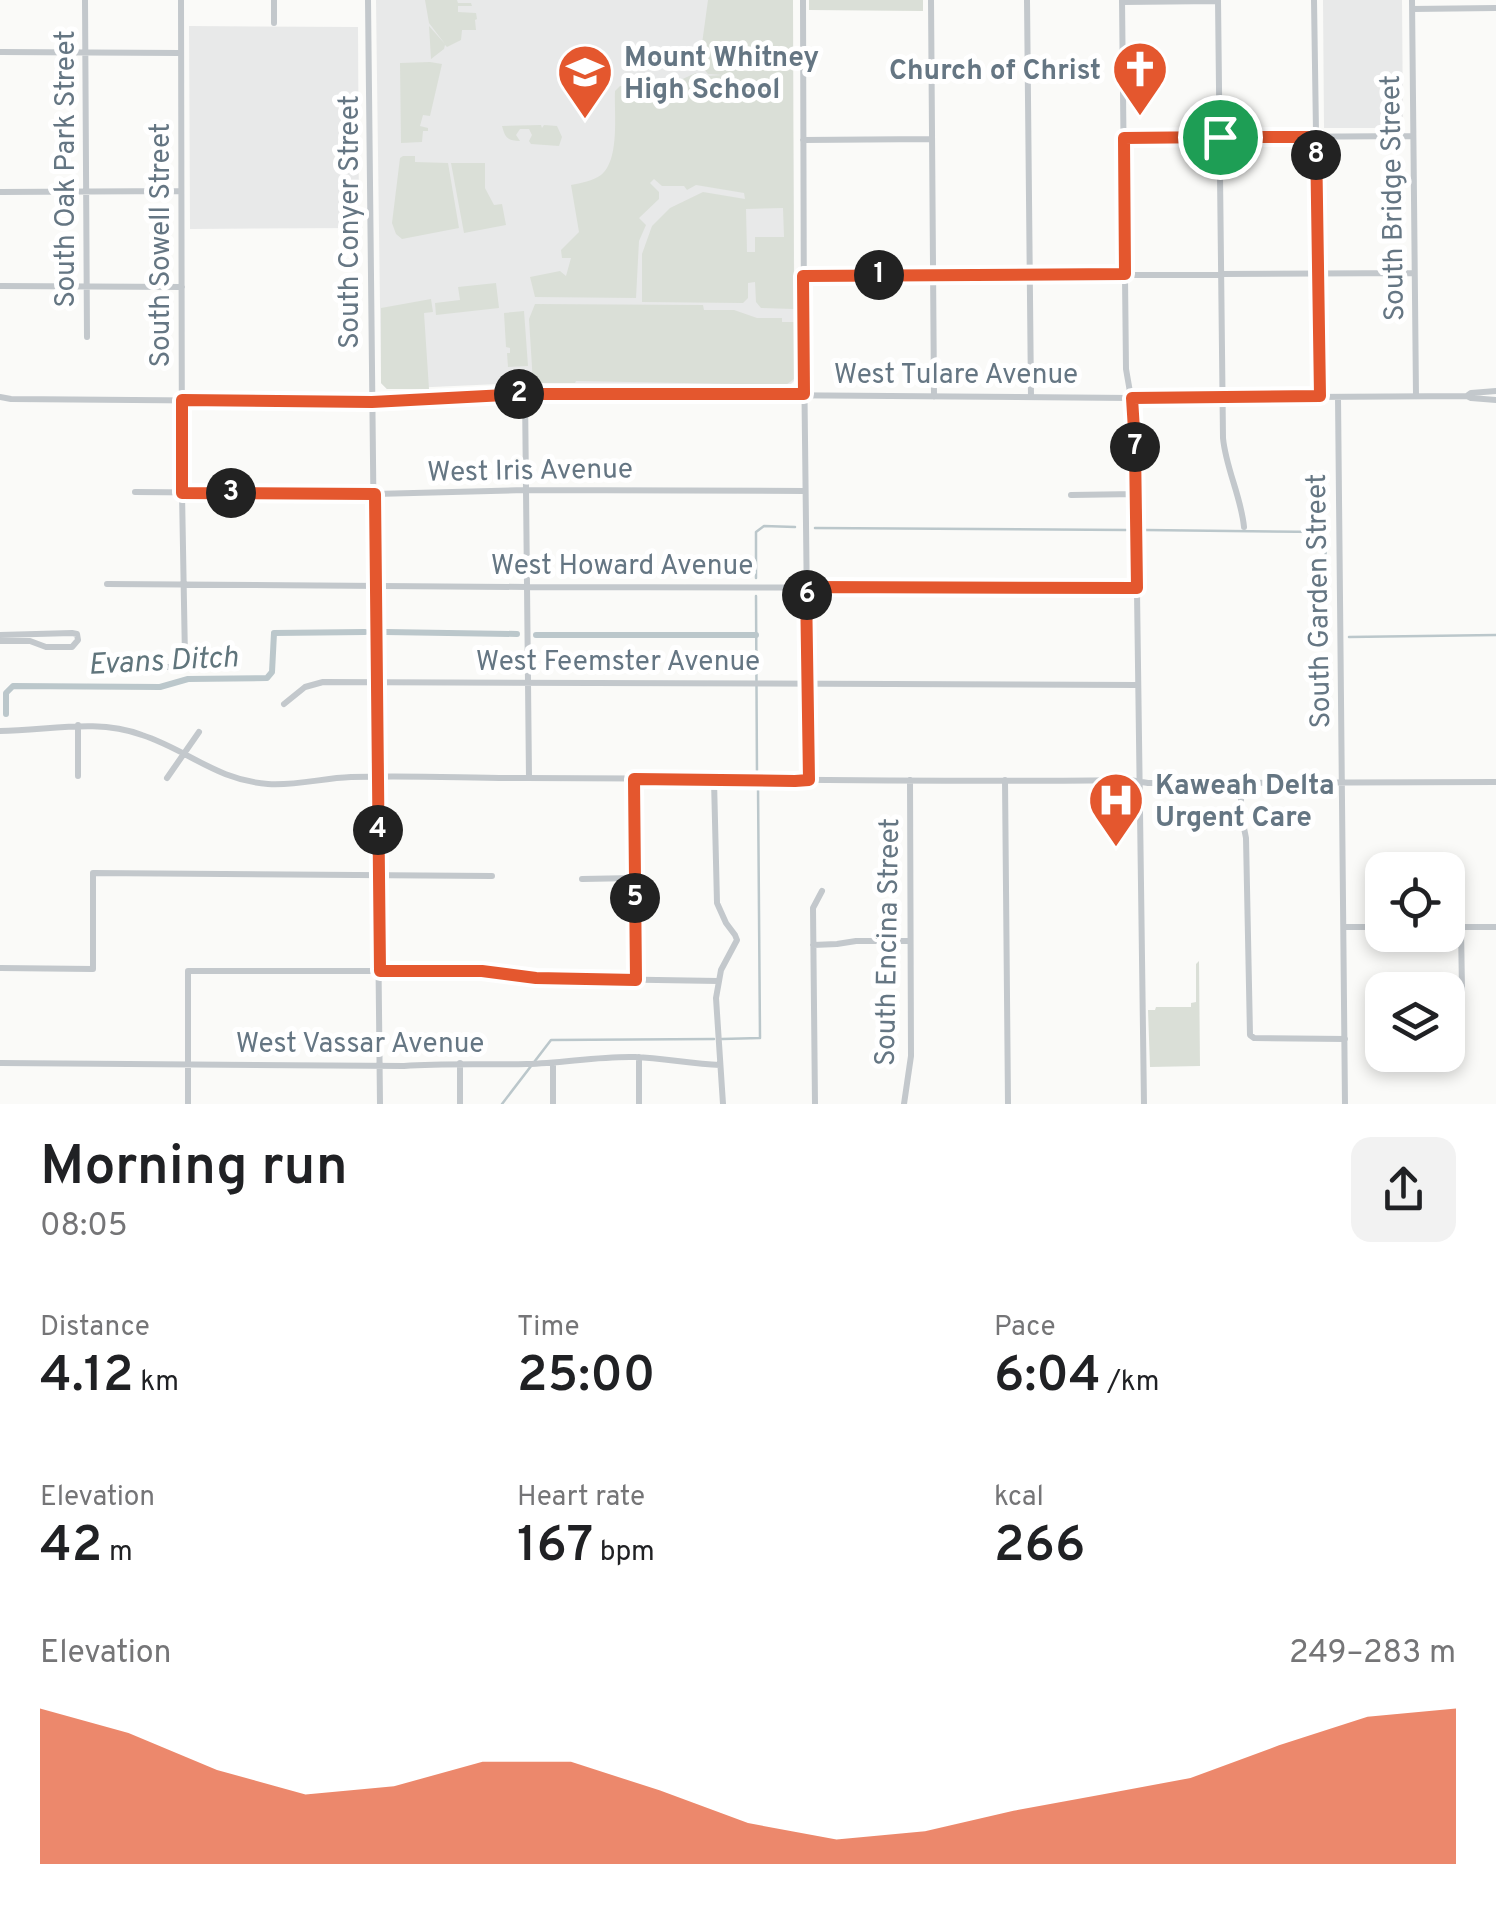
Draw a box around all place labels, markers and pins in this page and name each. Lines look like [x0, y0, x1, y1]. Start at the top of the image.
church icon: Church of Christ [1110, 39, 1170, 118]
place label: Mount Whitney High School [624, 41, 819, 109]
school or university icon: Mount Whitney High School [555, 42, 615, 121]
place label: Church of Christ [889, 54, 1101, 90]
pin [1178, 95, 1263, 180]
pin: 8 [1291, 130, 1341, 180]
pin: 1 [854, 250, 904, 300]
pin: 2 [494, 369, 544, 419]
pin: 7 [1110, 422, 1160, 472]
pin: 3 [206, 468, 256, 518]
pin: 6 [782, 570, 832, 620]
place label: Kaweah Delta Urgent Care [1155, 769, 1335, 837]
hospital icon: Kaweah Delta Urgent Care [1086, 770, 1146, 849]
pin: 4 [353, 805, 403, 855]
pin: 5 [610, 873, 660, 923]

